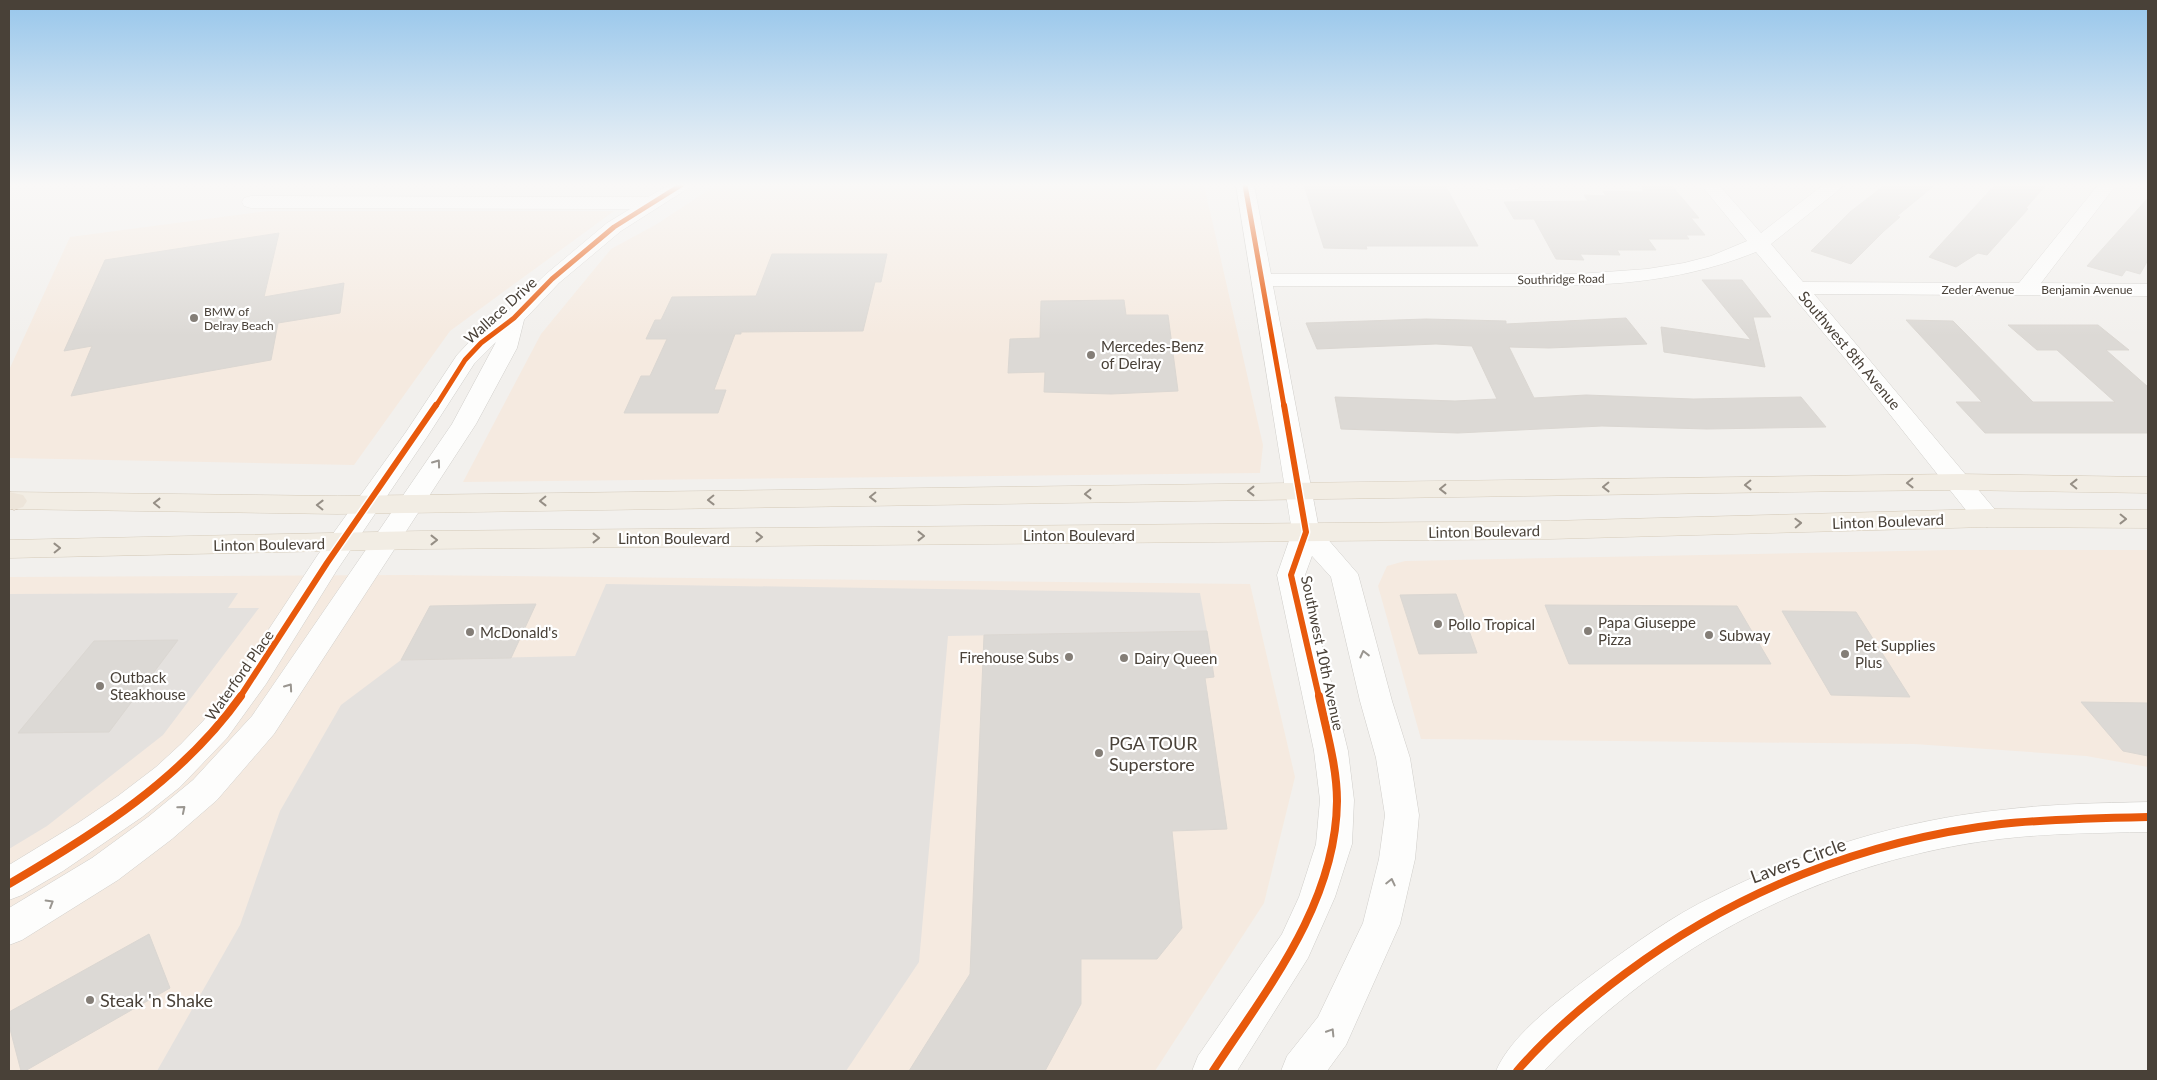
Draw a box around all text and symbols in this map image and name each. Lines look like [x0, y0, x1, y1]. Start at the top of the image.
street label: Southridge Road [1517, 271, 1605, 287]
street label: Wallace Drive [460, 273, 540, 347]
street label: Zeder Avenue [1942, 282, 2014, 297]
street label: Benjamin Avenue [2041, 282, 2133, 297]
street label: Southwest 8th Avenue [1795, 287, 1905, 413]
place label: BMW of Delray Beach [204, 304, 274, 333]
marker: BMW of Delray Beach [188, 312, 200, 324]
place label: Mercedes-Benz of Delray [1101, 337, 1204, 372]
marker: Mercedes-Benz of Delray [1085, 349, 1097, 361]
one-way arrow [432, 460, 440, 469]
one-way arrow [1906, 478, 1914, 488]
one-way arrow [2070, 478, 2078, 489]
one-way arrow [1744, 480, 1752, 490]
one-way arrow [1602, 482, 1610, 492]
one-way arrow [1439, 484, 1447, 494]
one-way arrow [1246, 486, 1254, 496]
one-way arrow [1084, 489, 1092, 499]
one-way arrow [869, 492, 877, 503]
one-way arrow [706, 494, 714, 505]
one-way arrow [538, 496, 546, 506]
one-way arrow [153, 498, 161, 508]
one-way arrow [316, 500, 324, 510]
street label: Linton Boulevard [1832, 510, 1944, 532]
one-way arrow [2119, 513, 2127, 524]
one-way arrow [1794, 518, 1802, 529]
street label: Linton Boulevard [1428, 521, 1540, 541]
street label: Linton Boulevard [1023, 526, 1135, 544]
street label: Linton Boulevard [618, 529, 730, 547]
one-way arrow [918, 531, 926, 541]
one-way arrow [756, 532, 763, 542]
one-way arrow [593, 533, 601, 543]
street label: Linton Boulevard [213, 534, 325, 554]
one-way arrow [430, 535, 438, 545]
one-way arrow [54, 543, 62, 553]
street label: Southwest 10th Avenue [1298, 574, 1348, 732]
place label: Papa Giuseppe Pizza [1598, 613, 1696, 648]
place label: Pollo Tropical [1448, 615, 1535, 633]
marker: Pollo Tropical [1432, 618, 1444, 630]
place label: McDonald's [480, 623, 558, 641]
marker: Papa Giuseppe Pizza [1582, 625, 1594, 637]
street label: Waterford Place [201, 626, 277, 724]
marker: McDonald's [464, 626, 476, 638]
place label: Subway [1719, 626, 1771, 644]
marker: Subway [1703, 629, 1715, 641]
place label: Pet Supplies Plus [1855, 636, 1935, 671]
place label: Firehouse Subs [959, 648, 1059, 666]
marker: Pet Supplies Plus [1839, 648, 1851, 660]
place label: Dairy Queen [1134, 649, 1217, 667]
one-way arrow [1359, 650, 1370, 659]
marker: Firehouse Subs [1063, 651, 1075, 663]
marker: Dairy Queen [1118, 652, 1130, 664]
place label: Outback Steakhouse [110, 668, 186, 703]
marker: Outback Steakhouse [94, 680, 106, 692]
one-way arrow [283, 683, 292, 693]
place label: PGA TOUR Superstore [1109, 732, 1198, 775]
marker: PGA TOUR Superstore [1093, 747, 1105, 759]
one-way arrow [177, 805, 186, 814]
street label: Lavers Circle [1747, 833, 1849, 887]
one-way arrow [1385, 877, 1396, 886]
one-way arrow [45, 899, 54, 909]
place label: Steak 'n Shake [100, 989, 213, 1011]
marker: Steak 'n Shake [84, 994, 96, 1006]
one-way arrow [1325, 1028, 1334, 1038]

